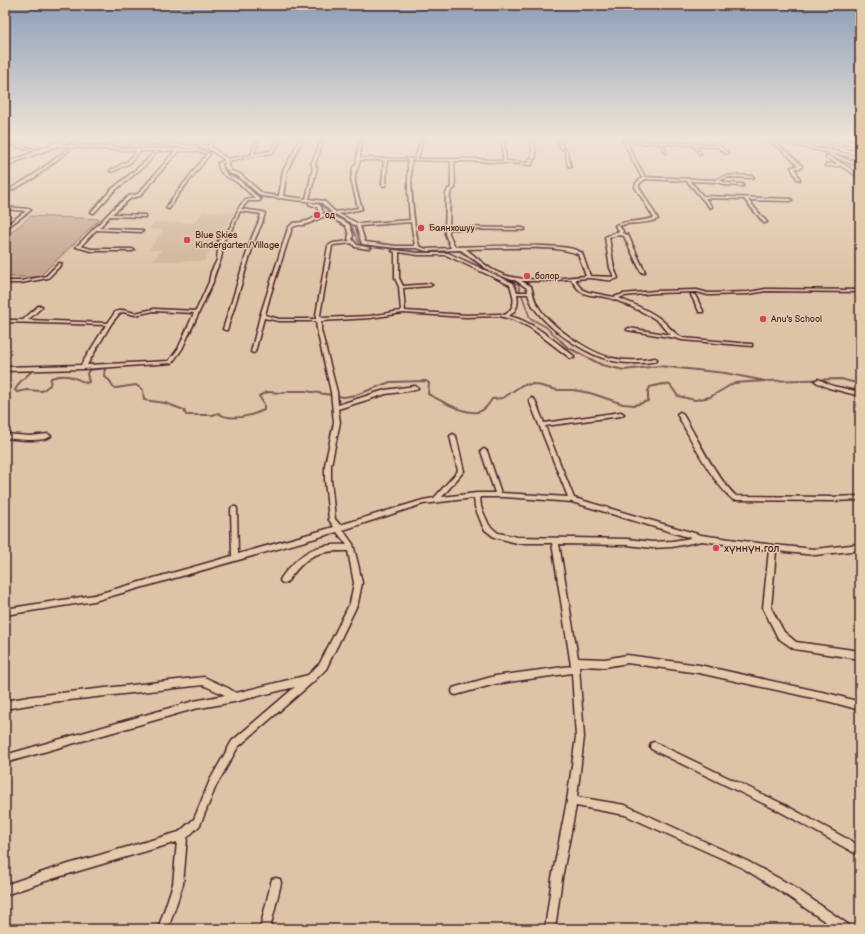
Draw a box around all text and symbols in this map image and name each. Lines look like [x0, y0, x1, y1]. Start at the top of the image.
marker: од [312, 210, 322, 220]
place label: од [325, 210, 335, 221]
marker: Баянхошуу [416, 223, 426, 233]
place label: Баянхошуу [429, 223, 475, 234]
place label: Blue Skies Kindergarten/Village [195, 230, 280, 251]
marker: Blue Skies Kindergarten/Village [182, 235, 192, 245]
marker: болор [522, 271, 532, 281]
place label: болор [535, 271, 559, 282]
marker: Anu's School [758, 314, 768, 324]
place label: Anu's School [771, 314, 822, 325]
place label: хүннүн гол [724, 542, 780, 555]
marker: хүннүн гол [711, 543, 721, 553]

